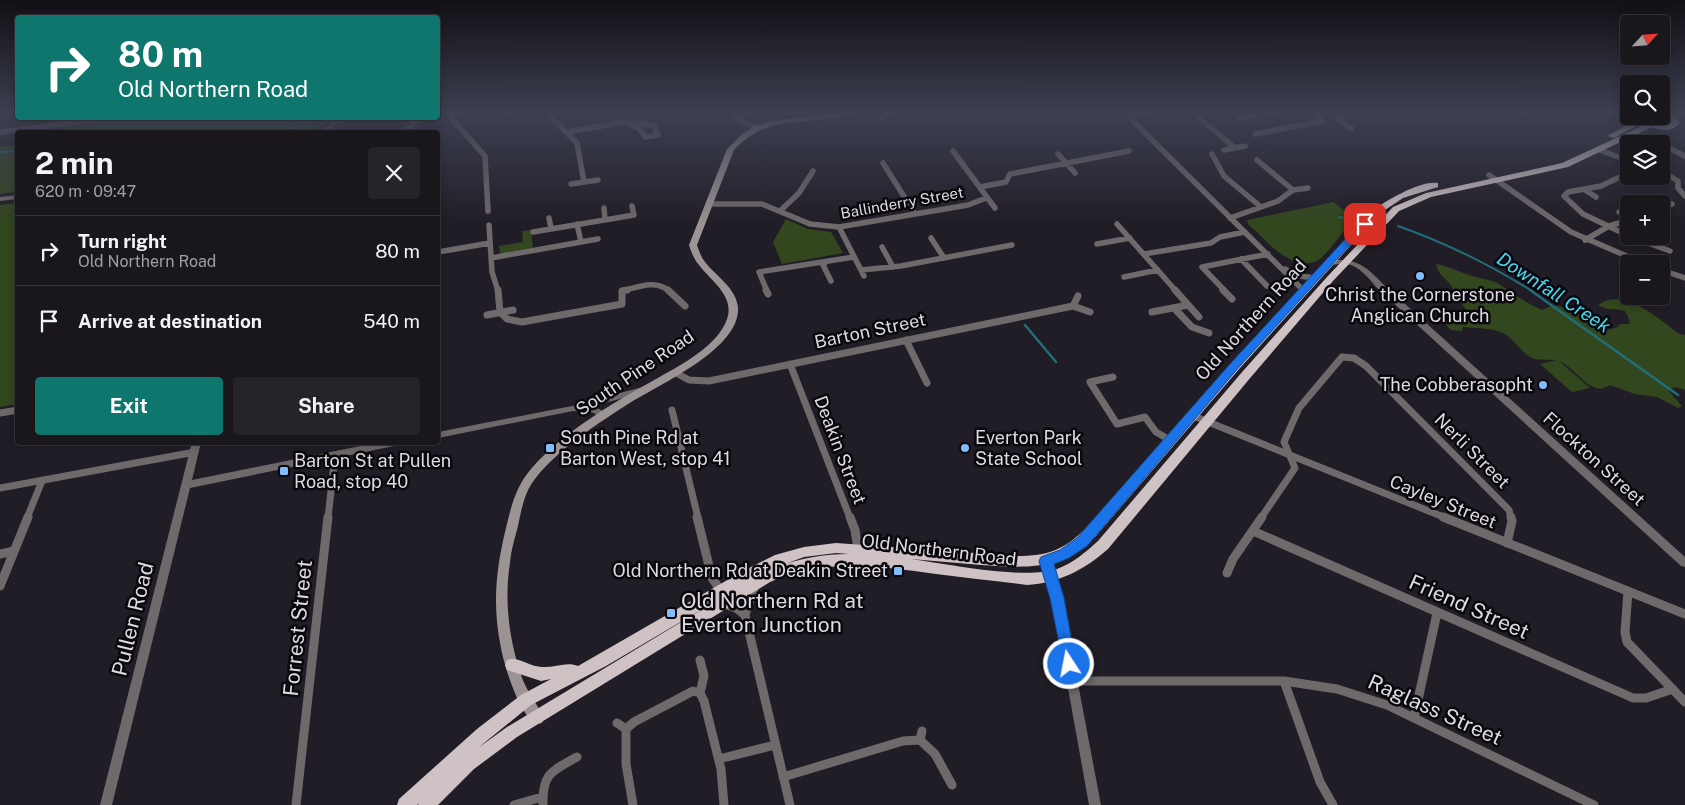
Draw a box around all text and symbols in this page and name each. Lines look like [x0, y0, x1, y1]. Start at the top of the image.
north arrow [1620, 15, 1670, 65]
map controls [1620, 15, 1670, 305]
text: 80 m [118, 34, 203, 75]
icon: right [35, 35, 100, 100]
button: search [1620, 75, 1670, 125]
text: Old Northern Road [118, 76, 308, 102]
button: layers [1620, 135, 1670, 185]
text: 2 min [35, 145, 114, 181]
button: close [368, 147, 420, 199]
text: 620 m · 09:47 [35, 182, 136, 201]
street label: Ballinderry Street [839, 183, 965, 222]
button: + [1620, 195, 1670, 245]
pin [1344, 203, 1386, 245]
icon: arrive [1351, 210, 1379, 238]
text: Turn right [78, 230, 167, 252]
icon: right [35, 237, 63, 265]
text: 80 m [375, 240, 420, 262]
water label: Downfall Creek [1493, 247, 1615, 337]
text: Old Northern Road [78, 252, 216, 271]
street label: Old Northern Road [1191, 255, 1310, 385]
button: − [1620, 255, 1670, 305]
marker: Christ the Cornerstone Anglican Church [1414, 270, 1426, 282]
place label: Christ the Cornerstone Anglican Church [1325, 284, 1515, 326]
icon: arrive [35, 307, 63, 335]
street label: Barton Street [812, 308, 927, 353]
text: Arrive at destination [78, 310, 262, 332]
text: 540 m [363, 310, 420, 332]
street label: South Pine Road [572, 325, 698, 420]
place label: The Cobberasopht [1380, 374, 1533, 395]
button: Exit [35, 377, 223, 435]
button: Share [233, 377, 420, 435]
marker: The Cobberasopht [1537, 379, 1549, 391]
street label: Deakin Street [810, 393, 871, 507]
street label: Flockton Street [1539, 407, 1650, 510]
street label: Nerli Street [1430, 409, 1514, 493]
place label: South Pine Rd at Barton West, stop 41 [560, 427, 731, 469]
place label: Everton Park State School [975, 427, 1082, 469]
marker: South Pine Rd at Barton West, stop 41 [544, 442, 556, 454]
marker: Everton Park State School [959, 442, 971, 454]
place label: Barton St at Pullen Road, stop 40 [294, 450, 451, 492]
marker: Barton St at Pullen Road, stop 40 [278, 465, 290, 477]
street label: Cayley Street [1387, 471, 1500, 532]
street label: Old Northern Road [861, 530, 1018, 569]
street label: Forrest Street [278, 558, 317, 697]
street label: Pullen Road [106, 559, 159, 678]
place label: Old Northern Rd at Deakin Street [613, 560, 888, 581]
marker: Old Northern Rd at Deakin Street [892, 565, 904, 577]
street label: Friend Street [1405, 569, 1533, 644]
place label: Old Northern Rd at Everton Junction [681, 588, 864, 637]
marker: Old Northern Rd at Everton Junction [665, 607, 677, 619]
position arrow [1042, 637, 1094, 689]
street label: Raglass Street [1364, 669, 1506, 750]

